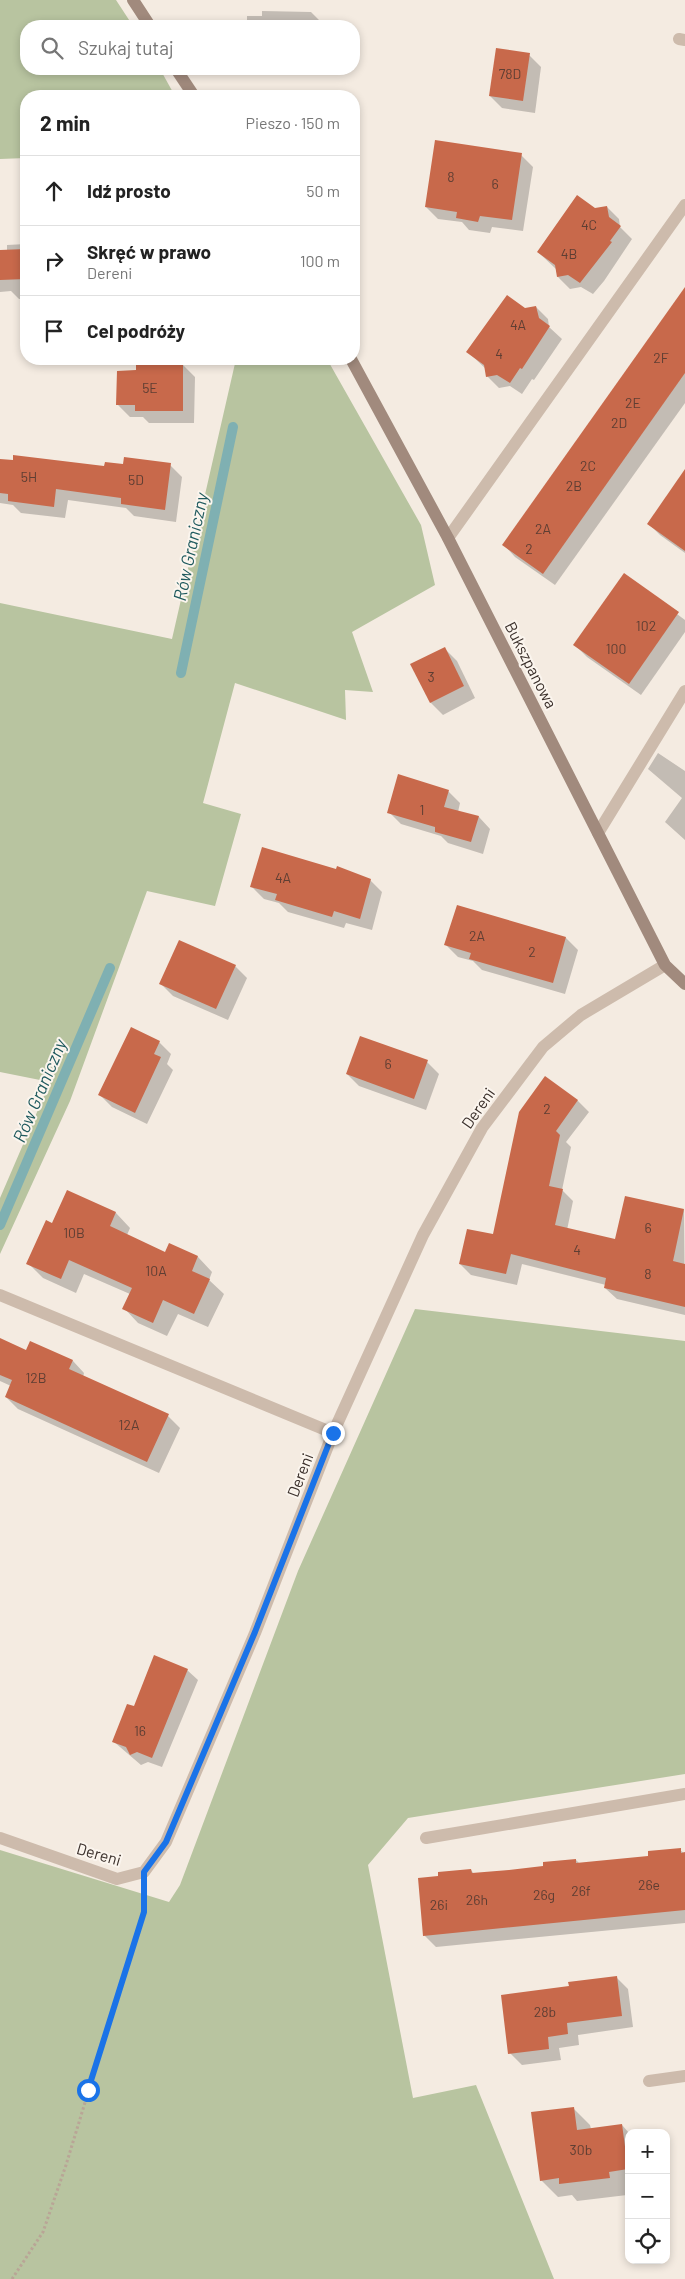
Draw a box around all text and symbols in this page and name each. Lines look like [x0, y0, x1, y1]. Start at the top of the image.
search box [20, 20, 360, 75]
icon: search [38, 34, 66, 62]
text: Szukaj tutaj [78, 36, 174, 59]
house number: 78D [499, 65, 521, 82]
text: 2 min [40, 110, 90, 135]
text: Pieszo · 150 m [245, 113, 340, 132]
house number: 8 [447, 168, 455, 185]
house number: 6 [491, 175, 499, 192]
icon: ahead [40, 177, 68, 205]
text: Idź prosto [87, 179, 171, 202]
text: 50 m [306, 181, 340, 200]
house number: 4C [581, 216, 597, 233]
text: Skręć w prawo [87, 240, 211, 263]
house number: 4B [561, 245, 577, 262]
icon: right [40, 247, 68, 275]
text: 100 m [300, 251, 340, 270]
text: Dereni [87, 263, 132, 282]
house number: 4A [510, 316, 527, 333]
icon: arrive [40, 317, 68, 345]
text: Cel podróży [87, 319, 185, 342]
house number: 4 [495, 345, 503, 362]
house number: 2F [653, 349, 669, 366]
house number: 5E [142, 379, 158, 396]
house number: 2E [625, 394, 641, 411]
house number: 2D [611, 414, 627, 431]
house number: 2C [580, 457, 596, 474]
house number: 5H [21, 468, 37, 485]
house number: 5D [128, 471, 144, 488]
house number: 2B [566, 477, 582, 494]
water label: Rów Graniczny [168, 490, 212, 603]
house number: 2A [535, 520, 551, 537]
house number: 2 [525, 540, 533, 557]
house number: 102 [636, 617, 656, 634]
street label: Bukszpanowa [502, 618, 561, 711]
house number: 100 [606, 640, 626, 657]
house number: 3 [427, 668, 435, 685]
house number: 1 [420, 801, 424, 818]
house number: 4A [275, 869, 292, 886]
house number: 2A [469, 927, 485, 944]
house number: 2 [528, 943, 536, 960]
water label: Rów Graniczny [7, 1035, 71, 1146]
house number: 6 [384, 1055, 392, 1072]
street label: Dereni [457, 1084, 498, 1132]
house number: 2 [543, 1100, 551, 1117]
house number: 6 [644, 1219, 652, 1236]
house number: 10B [63, 1224, 85, 1241]
house number: 4 [573, 1241, 581, 1258]
house number: 10A [145, 1262, 167, 1279]
house number: 8 [644, 1265, 652, 1282]
house number: 12B [25, 1369, 47, 1386]
house number: 12A [119, 1416, 140, 1433]
route end [322, 1422, 345, 1445]
street label: Dereni [283, 1450, 317, 1499]
house number: 16 [134, 1722, 146, 1739]
street label: Dereni [75, 1838, 124, 1869]
house number: 26e [638, 1876, 660, 1893]
house number: 26f [571, 1882, 591, 1899]
house number: 26g [533, 1886, 555, 1903]
house number: 26h [466, 1891, 488, 1908]
house number: 26i [430, 1896, 448, 1913]
house number: 28b [534, 2003, 556, 2020]
route start [77, 2079, 100, 2102]
map controls [625, 2129, 670, 2264]
button: + [625, 2129, 670, 2174]
house number: 30b [570, 2141, 592, 2158]
button: − [625, 2174, 670, 2219]
button: locate [625, 2219, 670, 2264]

